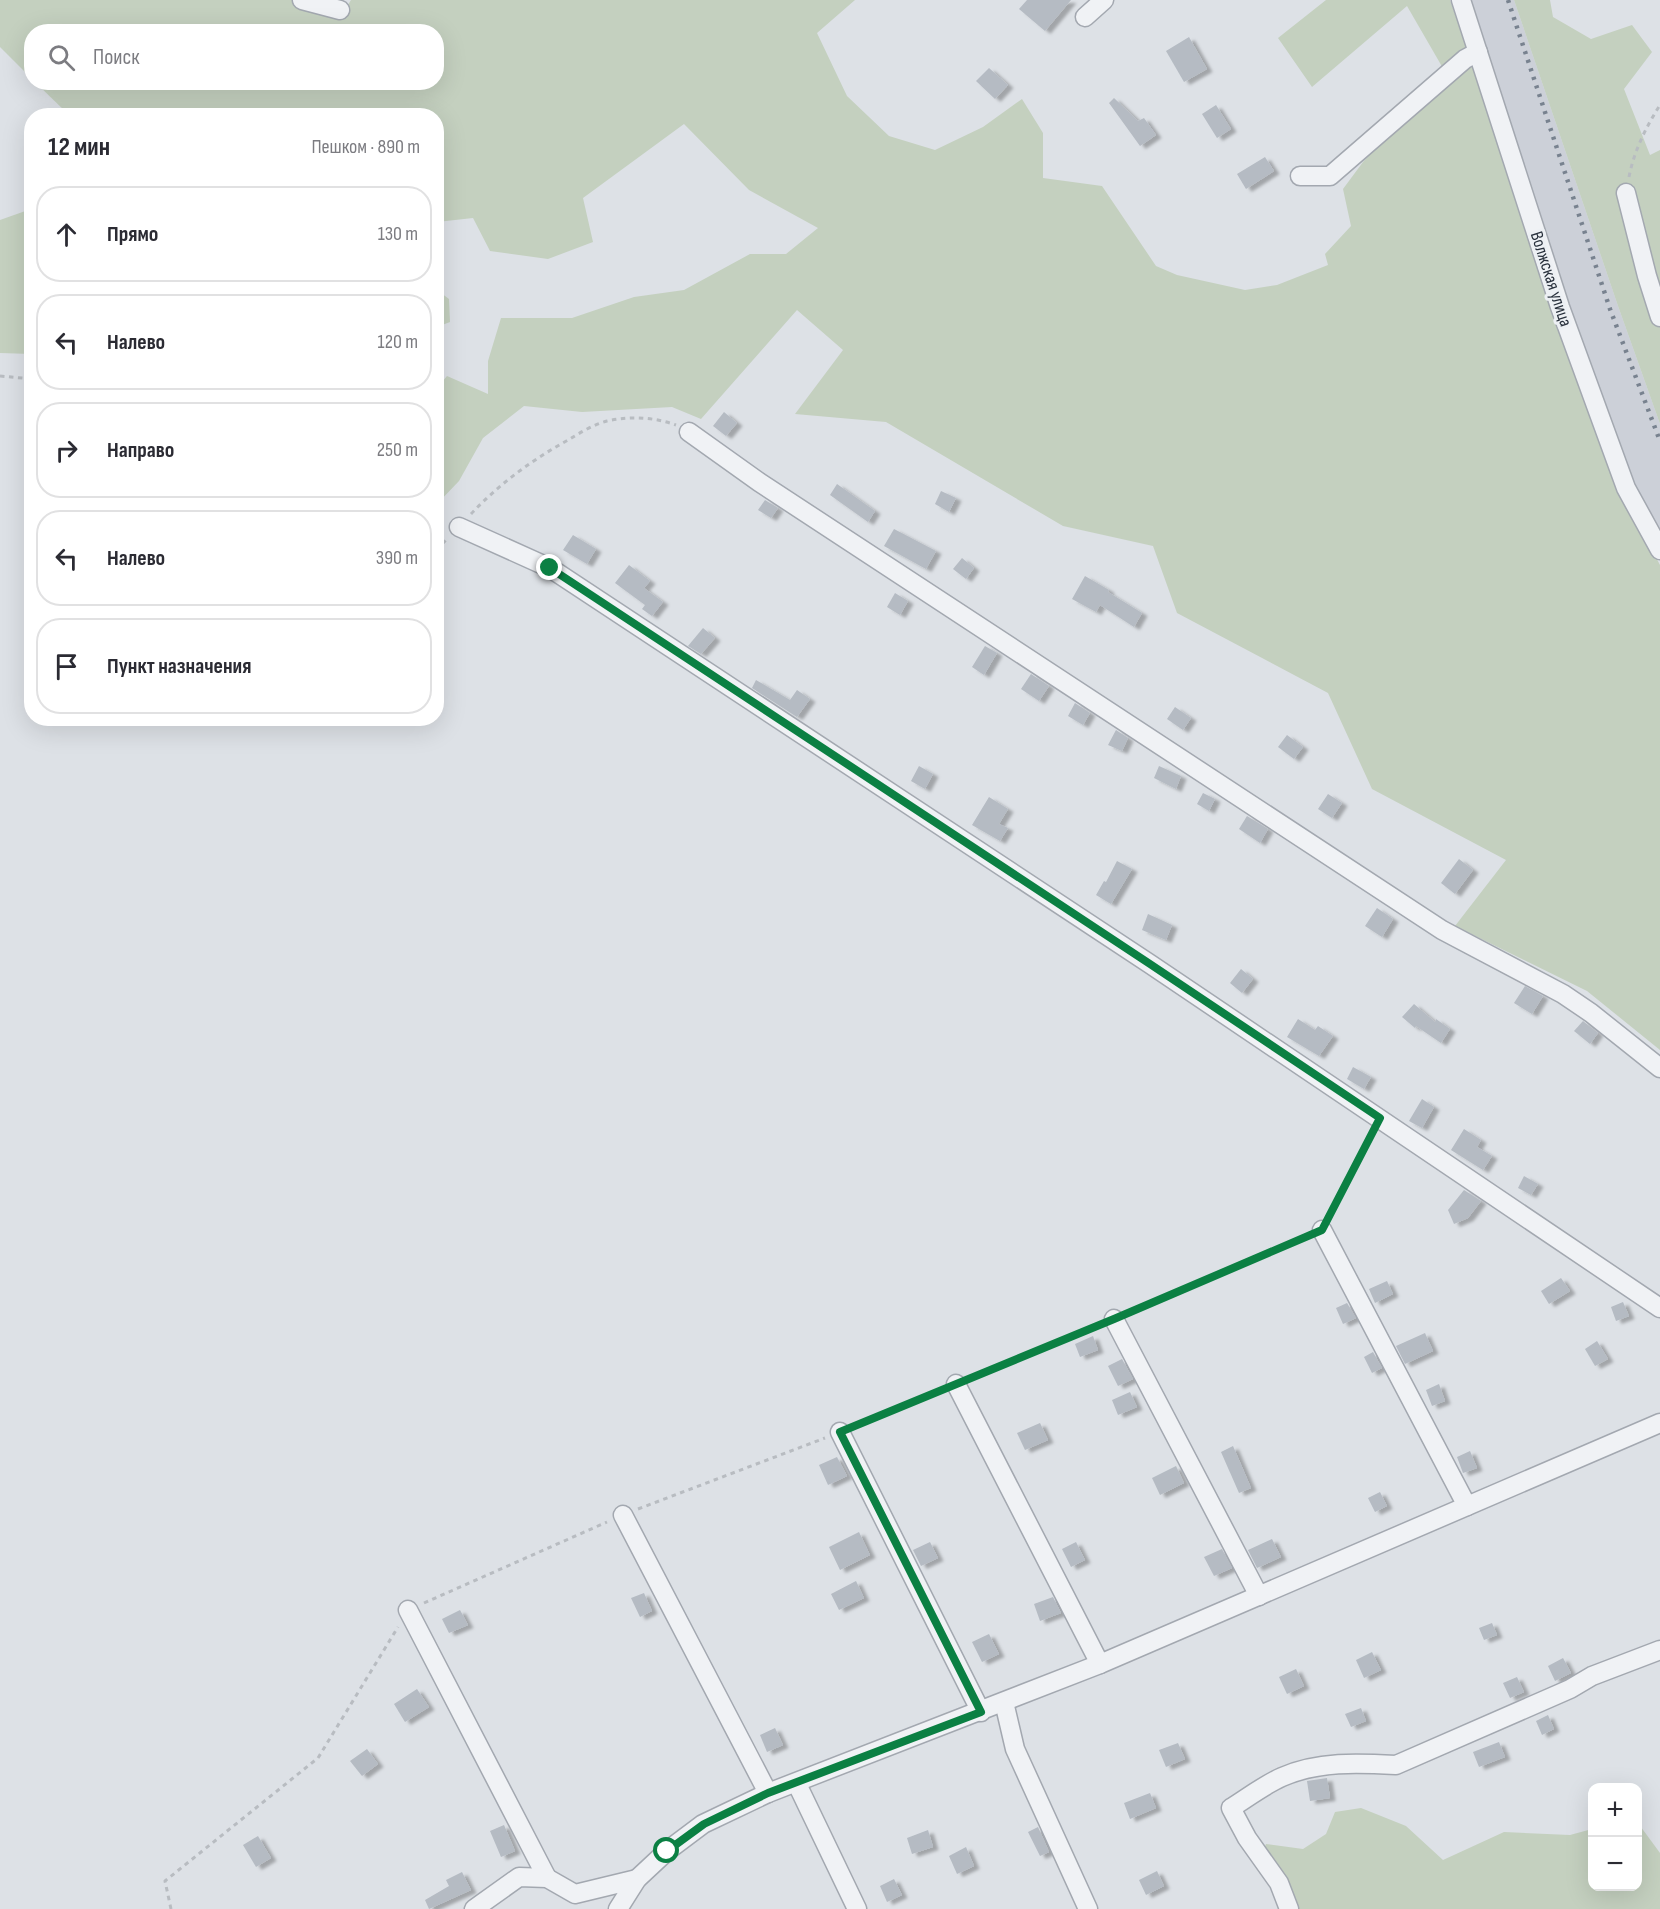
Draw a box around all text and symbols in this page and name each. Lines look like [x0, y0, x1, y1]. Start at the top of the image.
search box [24, 24, 444, 90]
icon: search [45, 41, 78, 74]
text: Поиск [93, 44, 139, 71]
text: 12 мин [48, 132, 110, 163]
text: Пешком · 890 m [311, 135, 420, 159]
icon: ahead [50, 218, 83, 251]
text: Прямо [107, 221, 158, 248]
text: 130 m [378, 222, 418, 246]
street label: Волжская улица [1526, 229, 1576, 329]
icon: left [50, 326, 83, 359]
text: Налево [107, 329, 165, 356]
text: 120 m [378, 330, 418, 354]
icon: right [50, 434, 83, 467]
text: Направо [107, 437, 174, 464]
text: 250 m [377, 438, 418, 462]
icon: left [50, 542, 83, 575]
text: Налево [107, 545, 165, 572]
text: 390 m [376, 546, 418, 570]
route end [536, 554, 562, 580]
icon: arrive [50, 650, 83, 683]
text: Пункт назначения [107, 653, 251, 680]
map controls [1588, 1783, 1642, 1891]
button: + [1588, 1783, 1642, 1837]
route start [653, 1837, 679, 1863]
button: − [1588, 1837, 1642, 1891]

